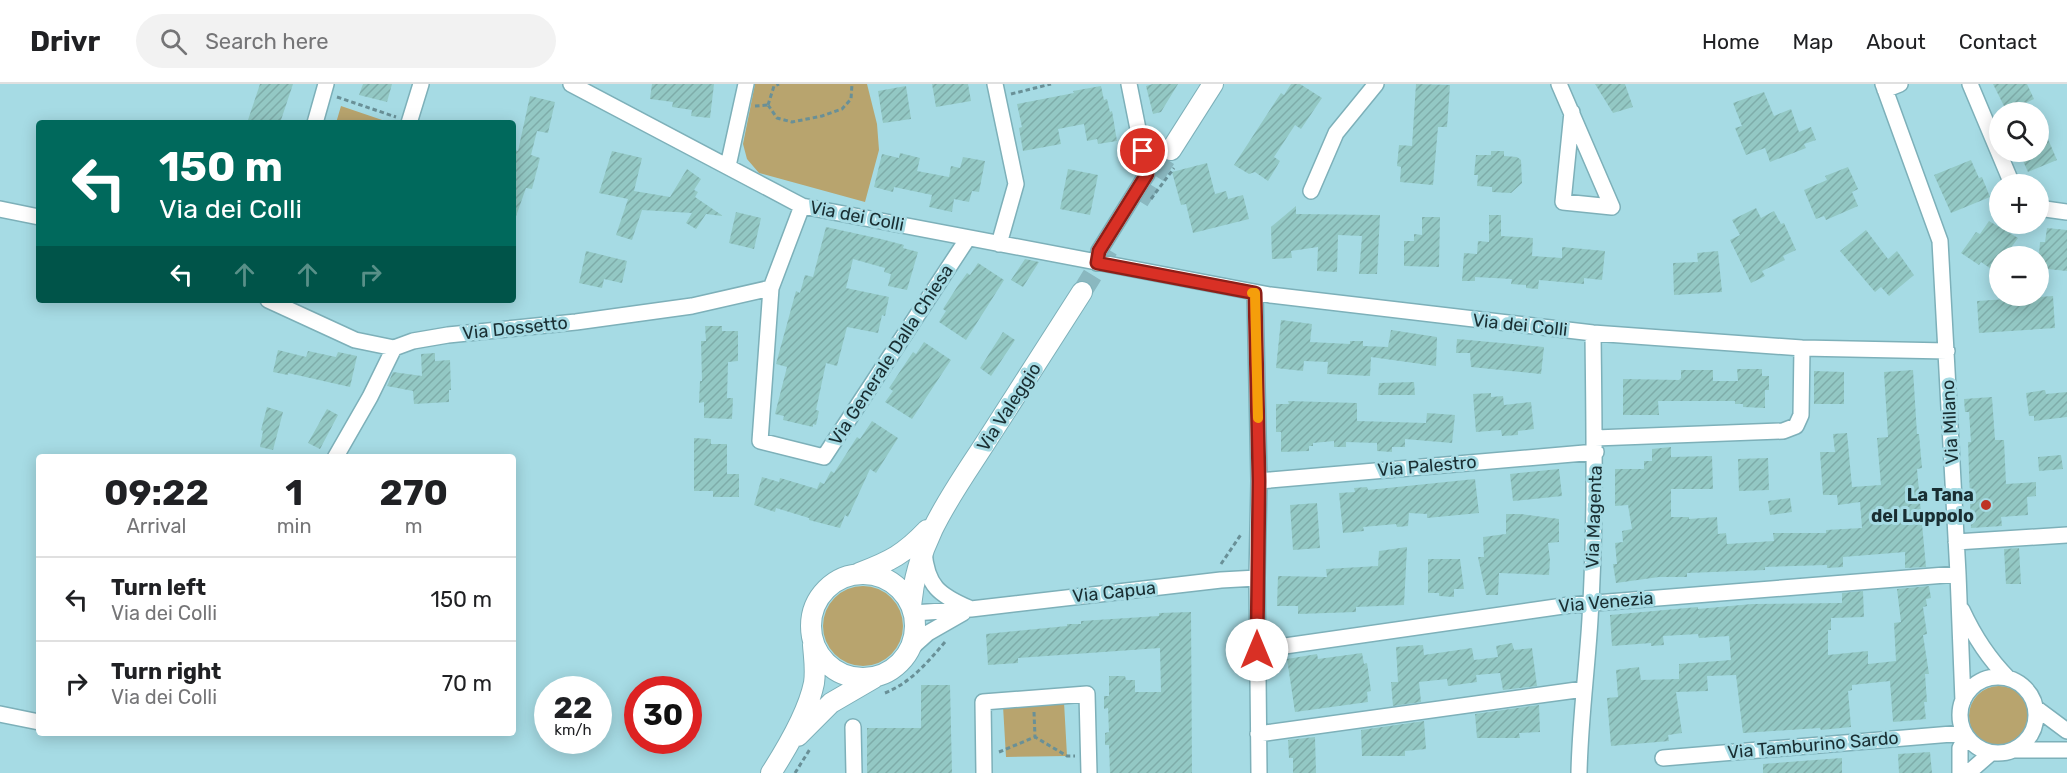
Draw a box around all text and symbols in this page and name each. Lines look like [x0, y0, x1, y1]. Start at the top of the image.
search box [136, 14, 556, 68]
text: Drivr [30, 25, 100, 58]
icon: search [157, 25, 190, 58]
text: Search here [205, 28, 329, 55]
text: Home [1702, 29, 1759, 54]
text: Map [1792, 29, 1833, 54]
text: About [1866, 29, 1926, 54]
text: Contact [1959, 29, 2037, 54]
map controls [1989, 102, 2049, 306]
button: search [1989, 102, 2049, 162]
pin [1117, 125, 1168, 176]
icon: arrive [1126, 134, 1159, 167]
text: 150 m [159, 142, 283, 192]
icon: left [60, 144, 138, 222]
button: + [1989, 174, 2049, 234]
text: Via dei Colli [159, 193, 302, 225]
street label: Via dei Colli [808, 196, 906, 236]
button: − [1989, 246, 2049, 306]
icon: left [165, 258, 198, 291]
icon: ahead [228, 258, 261, 291]
icon: ahead [291, 258, 324, 291]
icon: right [354, 258, 387, 291]
street label: Via Generale Dalla Chiesa [824, 260, 958, 450]
street label: Via dei Colli [1471, 309, 1569, 341]
street label: Via Dossetto [461, 312, 569, 344]
street label: Via Valeggio [972, 359, 1046, 455]
street label: Via Milano [1937, 379, 1963, 465]
street label: Via Palestro [1377, 451, 1477, 481]
street label: Via Magenta [1581, 465, 1607, 569]
text: 09:22 [104, 471, 209, 514]
text: 1 [285, 471, 303, 514]
text: 270 [379, 471, 448, 514]
place label: La Tana del Luppolo [1871, 484, 1974, 527]
marker: La Tana del Luppolo [1979, 498, 1993, 512]
text: Arrival [126, 514, 186, 538]
text: min [277, 514, 312, 538]
text: m [405, 514, 423, 538]
text: Turn left [111, 574, 206, 601]
street label: Via Capua [1071, 577, 1157, 607]
icon: left [60, 583, 93, 616]
text: 150 m [431, 586, 492, 613]
street label: Via Venezia [1558, 587, 1654, 617]
text: Via dei Colli [111, 601, 217, 625]
position arrow [1225, 618, 1289, 682]
text: Turn right [111, 658, 221, 685]
icon: right [60, 667, 93, 700]
text: 70 m [442, 670, 492, 697]
speed limit sign: 30 [624, 676, 702, 754]
text: Via dei Colli [111, 685, 217, 709]
text: 22 [554, 690, 593, 726]
text: km/h [554, 721, 592, 739]
street label: Via Tamburino Sardo [1726, 727, 1900, 763]

